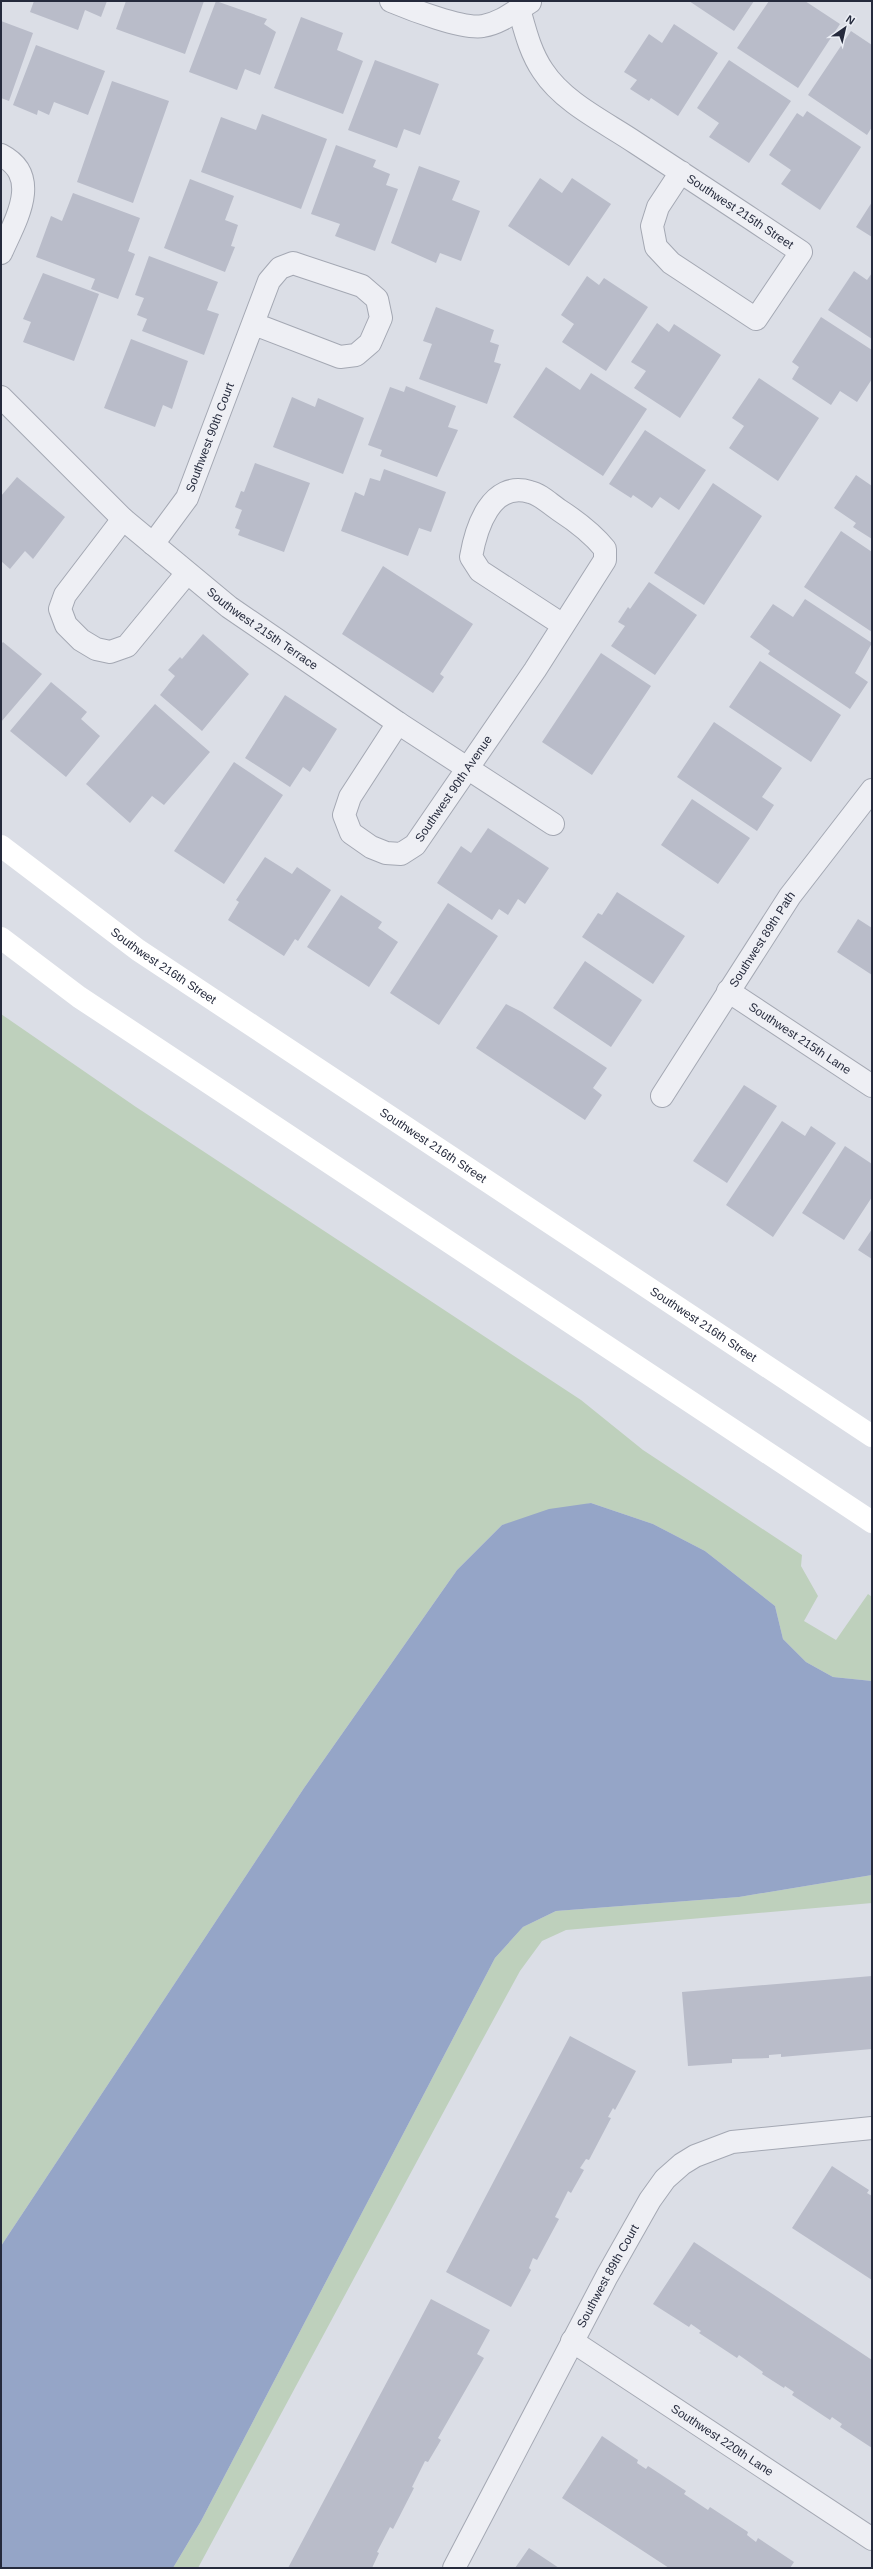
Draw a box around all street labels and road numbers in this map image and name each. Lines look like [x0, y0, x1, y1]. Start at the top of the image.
street label: Southwest 215th Street [684, 171, 797, 252]
street label: Southwest 90th Court [183, 380, 237, 494]
street label: Southwest 215th Terrace [204, 585, 321, 673]
street label: Southwest 90th Avenue [412, 732, 495, 845]
street label: Southwest 89th Path [726, 889, 798, 990]
street label: Southwest 216th Street [108, 925, 220, 1007]
street label: Southwest 215th Lane [746, 1000, 854, 1077]
street label: Southwest 216th Street [377, 1105, 490, 1186]
street label: Southwest 216th Street [647, 1284, 760, 1365]
street label: Southwest 89th Court [574, 2221, 642, 2330]
street label: Southwest 220th Lane [668, 2401, 776, 2479]

